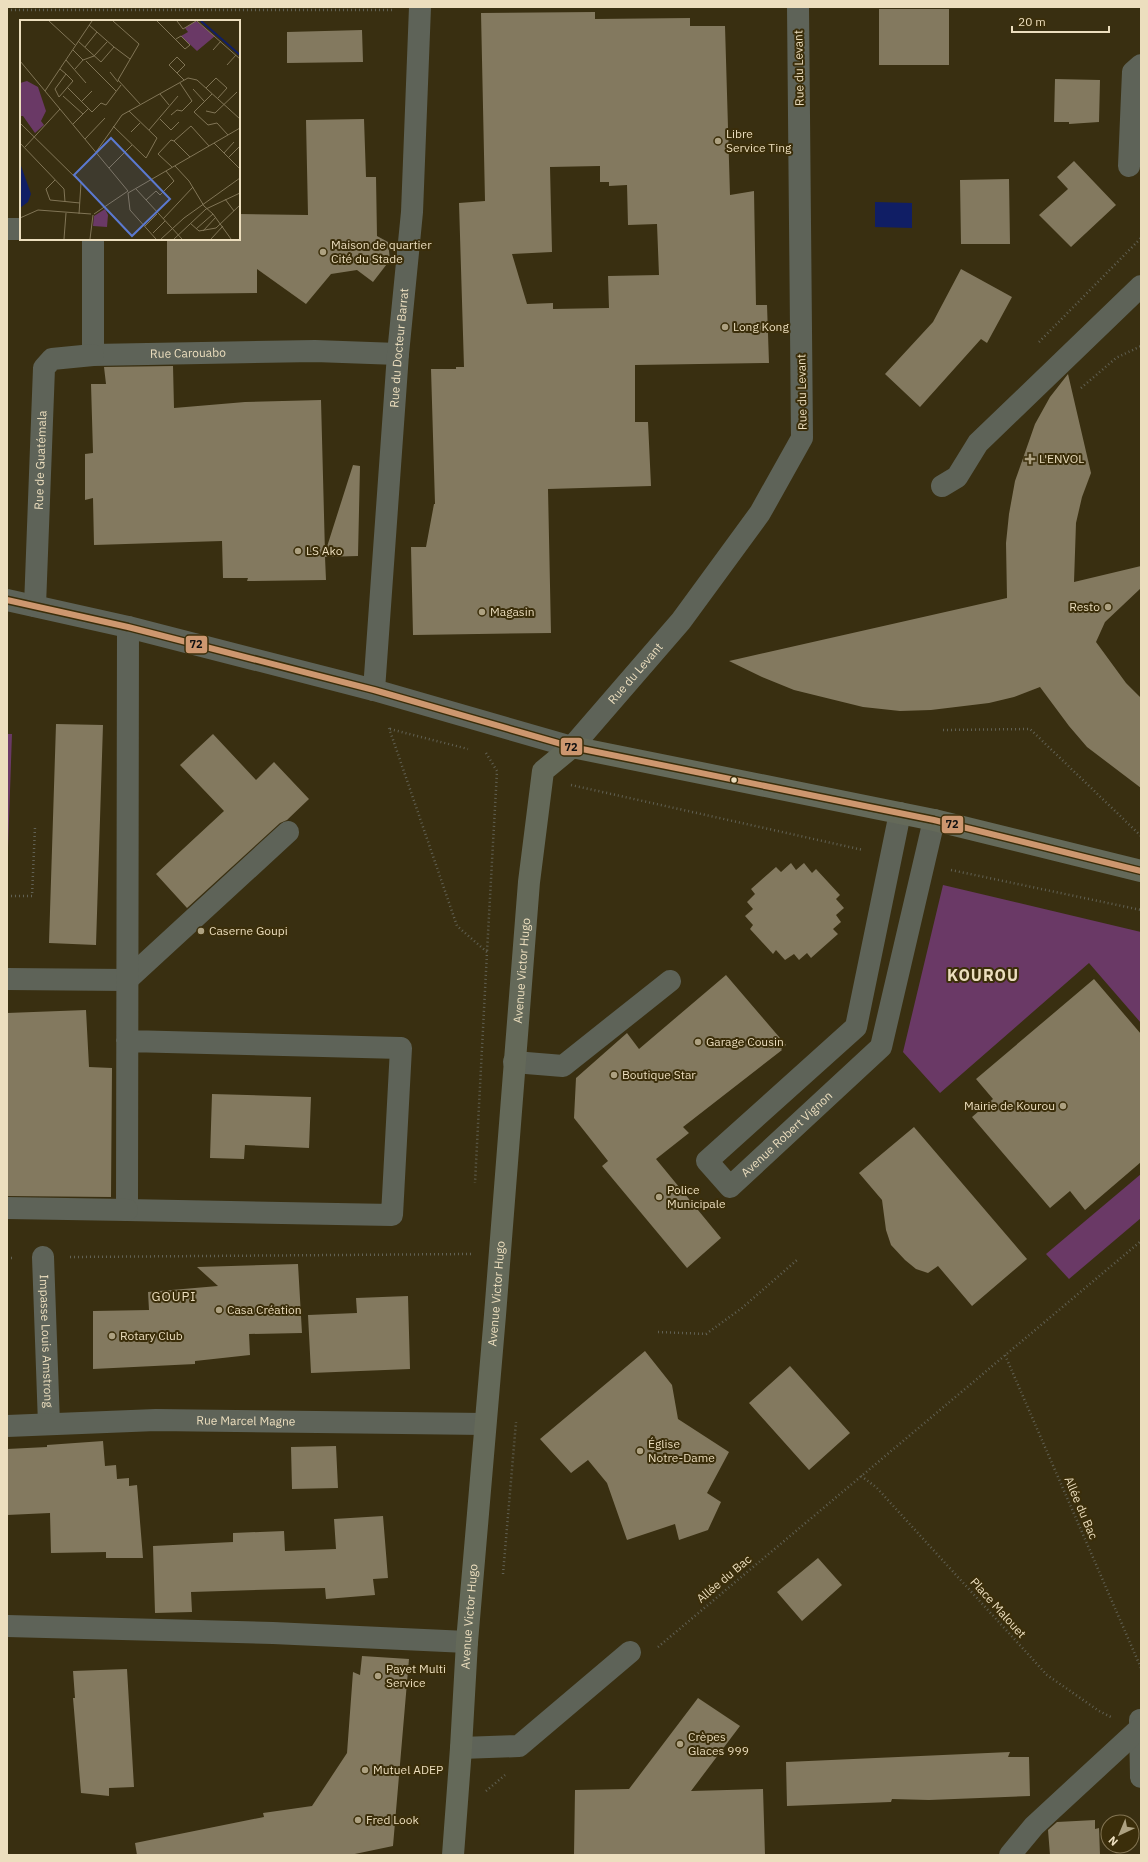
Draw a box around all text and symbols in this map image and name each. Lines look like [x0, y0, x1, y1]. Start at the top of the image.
scale bar [1012, 8, 1109, 34]
text: 20 m [1018, 14, 1046, 29]
inset map [20, 20, 240, 240]
street label: Rue du Levant [790, 30, 807, 106]
place label: Libre Service Ting [726, 126, 792, 155]
marker: Libre Service Ting [713, 136, 723, 146]
place label: Maison de quartier Cité du Stade [331, 237, 432, 266]
marker: Maison de quartier Cité du Stade [318, 247, 328, 257]
street label: Rue du Docteur Barrat [386, 287, 411, 408]
place label: Long Kong [733, 319, 789, 334]
marker: Long Kong [720, 322, 730, 332]
street label: Rue Carouabo [150, 345, 226, 361]
street label: Rue du Levant [793, 354, 810, 430]
street label: Rue de Guatémala [31, 410, 49, 510]
place label: L'ENVOL [1039, 451, 1084, 466]
marker: L'ENVOL [1024, 453, 1036, 465]
place label: LS Ako [306, 543, 343, 558]
marker: LS Ako [293, 546, 303, 556]
place label: Resto [1069, 599, 1100, 614]
marker: Resto [1103, 602, 1113, 612]
place label: Magasin [490, 604, 535, 619]
marker: Magasin [477, 607, 487, 617]
line badge: 72 [185, 635, 208, 654]
text: 72 [189, 637, 203, 651]
street label: Rue du Levant [604, 640, 666, 707]
line badge: 72 [560, 737, 583, 756]
text: 72 [564, 740, 578, 754]
unlabelled marker [729, 775, 739, 785]
line badge: 72 [941, 815, 964, 834]
text: 72 [945, 817, 959, 831]
street label: Avenue Victor Hugo [510, 917, 533, 1024]
place label: Caserne Goupi [209, 923, 288, 938]
marker: Caserne Goupi [196, 926, 206, 936]
district label: KOUROU [947, 965, 1019, 985]
place label: Garage Cousin [706, 1034, 784, 1049]
marker: Garage Cousin [693, 1037, 703, 1047]
place label: Boutique Star [622, 1067, 696, 1082]
marker: Boutique Star [609, 1070, 619, 1080]
street label: Avenue Robert Vignon [738, 1088, 835, 1180]
place label: Mairie de Kourou [964, 1098, 1055, 1113]
marker: Mairie de Kourou [1058, 1101, 1068, 1111]
place label: Police Municipale [667, 1182, 726, 1211]
marker: Police Municipale [654, 1192, 664, 1202]
street label: Avenue Victor Hugo [484, 1240, 508, 1347]
street label: Impasse Louis Amstrong [37, 1274, 56, 1409]
district label: GOUPI [151, 1288, 197, 1305]
place label: Casa Création [227, 1302, 302, 1317]
marker: Casa Création [214, 1305, 224, 1315]
place label: Rotary Club [120, 1328, 183, 1343]
marker: Rotary Club [107, 1331, 117, 1341]
street label: Rue Marcel Magne [196, 1412, 296, 1429]
place label: Église Notre-Dame [648, 1436, 715, 1465]
marker: Église Notre-Dame [635, 1446, 645, 1456]
street label: Allée du Bac [1061, 1474, 1101, 1542]
street label: Allée du Bac [693, 1551, 754, 1606]
street label: Avenue Victor Hugo [457, 1563, 481, 1670]
street label: Place Malouet [967, 1574, 1029, 1641]
place label: Payet Multi Service [386, 1661, 446, 1690]
marker: Payet Multi Service [373, 1671, 383, 1681]
place label: Crèpes Glaces 999 [688, 1729, 749, 1758]
marker: Crèpes Glaces 999 [675, 1739, 685, 1749]
place label: Mutuel ADEP [373, 1762, 443, 1777]
marker: Mutuel ADEP [360, 1765, 370, 1775]
place label: Fred Look [366, 1812, 420, 1827]
north arrow [1100, 1814, 1140, 1854]
marker: Fred Look [353, 1815, 363, 1825]
text: N [1105, 1833, 1121, 1849]

